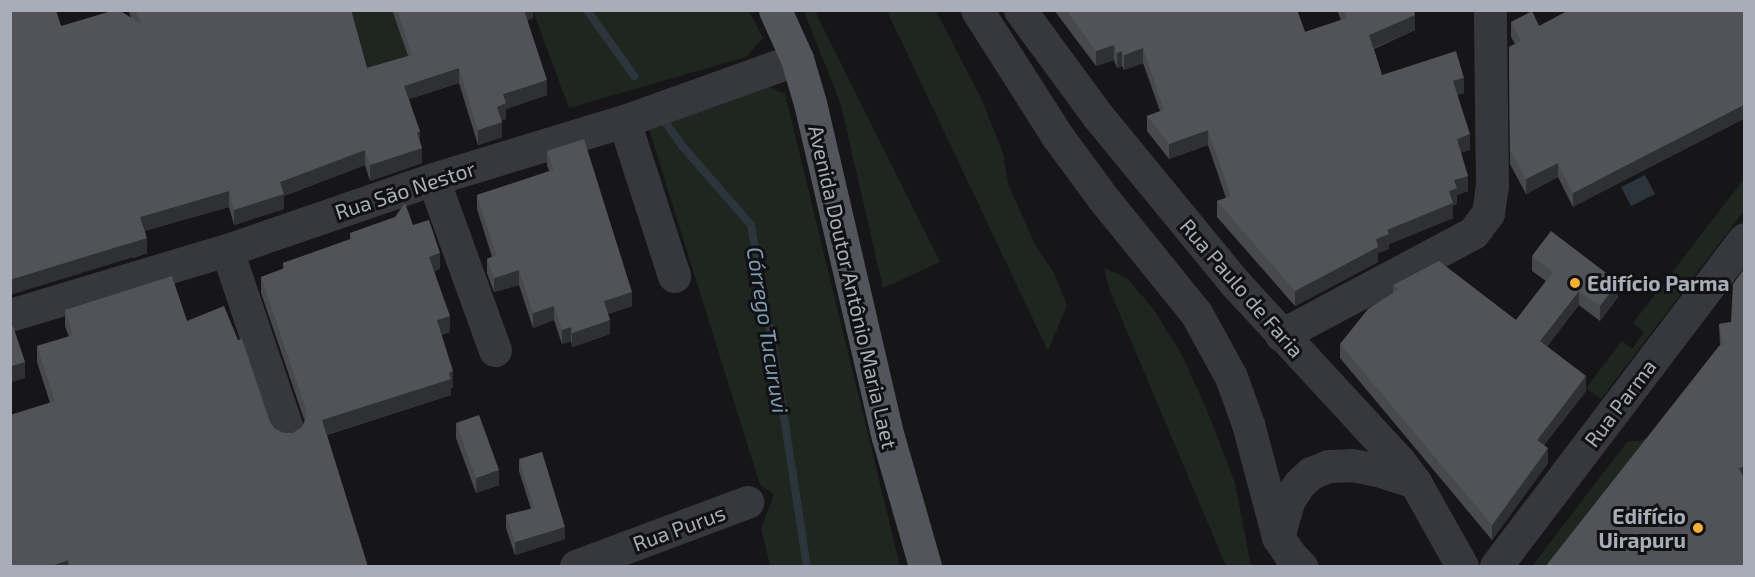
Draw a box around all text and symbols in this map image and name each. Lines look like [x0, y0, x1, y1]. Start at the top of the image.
street label: Avenida Doutor Antônio Maria Laet [803, 122, 903, 452]
street label: Rua São Nestor [332, 155, 478, 225]
street label: Rua Paulo de Faria [1175, 214, 1309, 362]
water label: Córrego Tucuruvi [742, 245, 794, 415]
place label: Edifício Parma [1587, 270, 1729, 296]
marker: Edifício Parma [1568, 276, 1582, 290]
street label: Rua Parma [1579, 354, 1661, 452]
street label: Rua Purus [629, 500, 729, 556]
place label: Edifício Uirapuru [1598, 503, 1686, 553]
marker: Edifício Uirapuru [1691, 521, 1705, 535]

